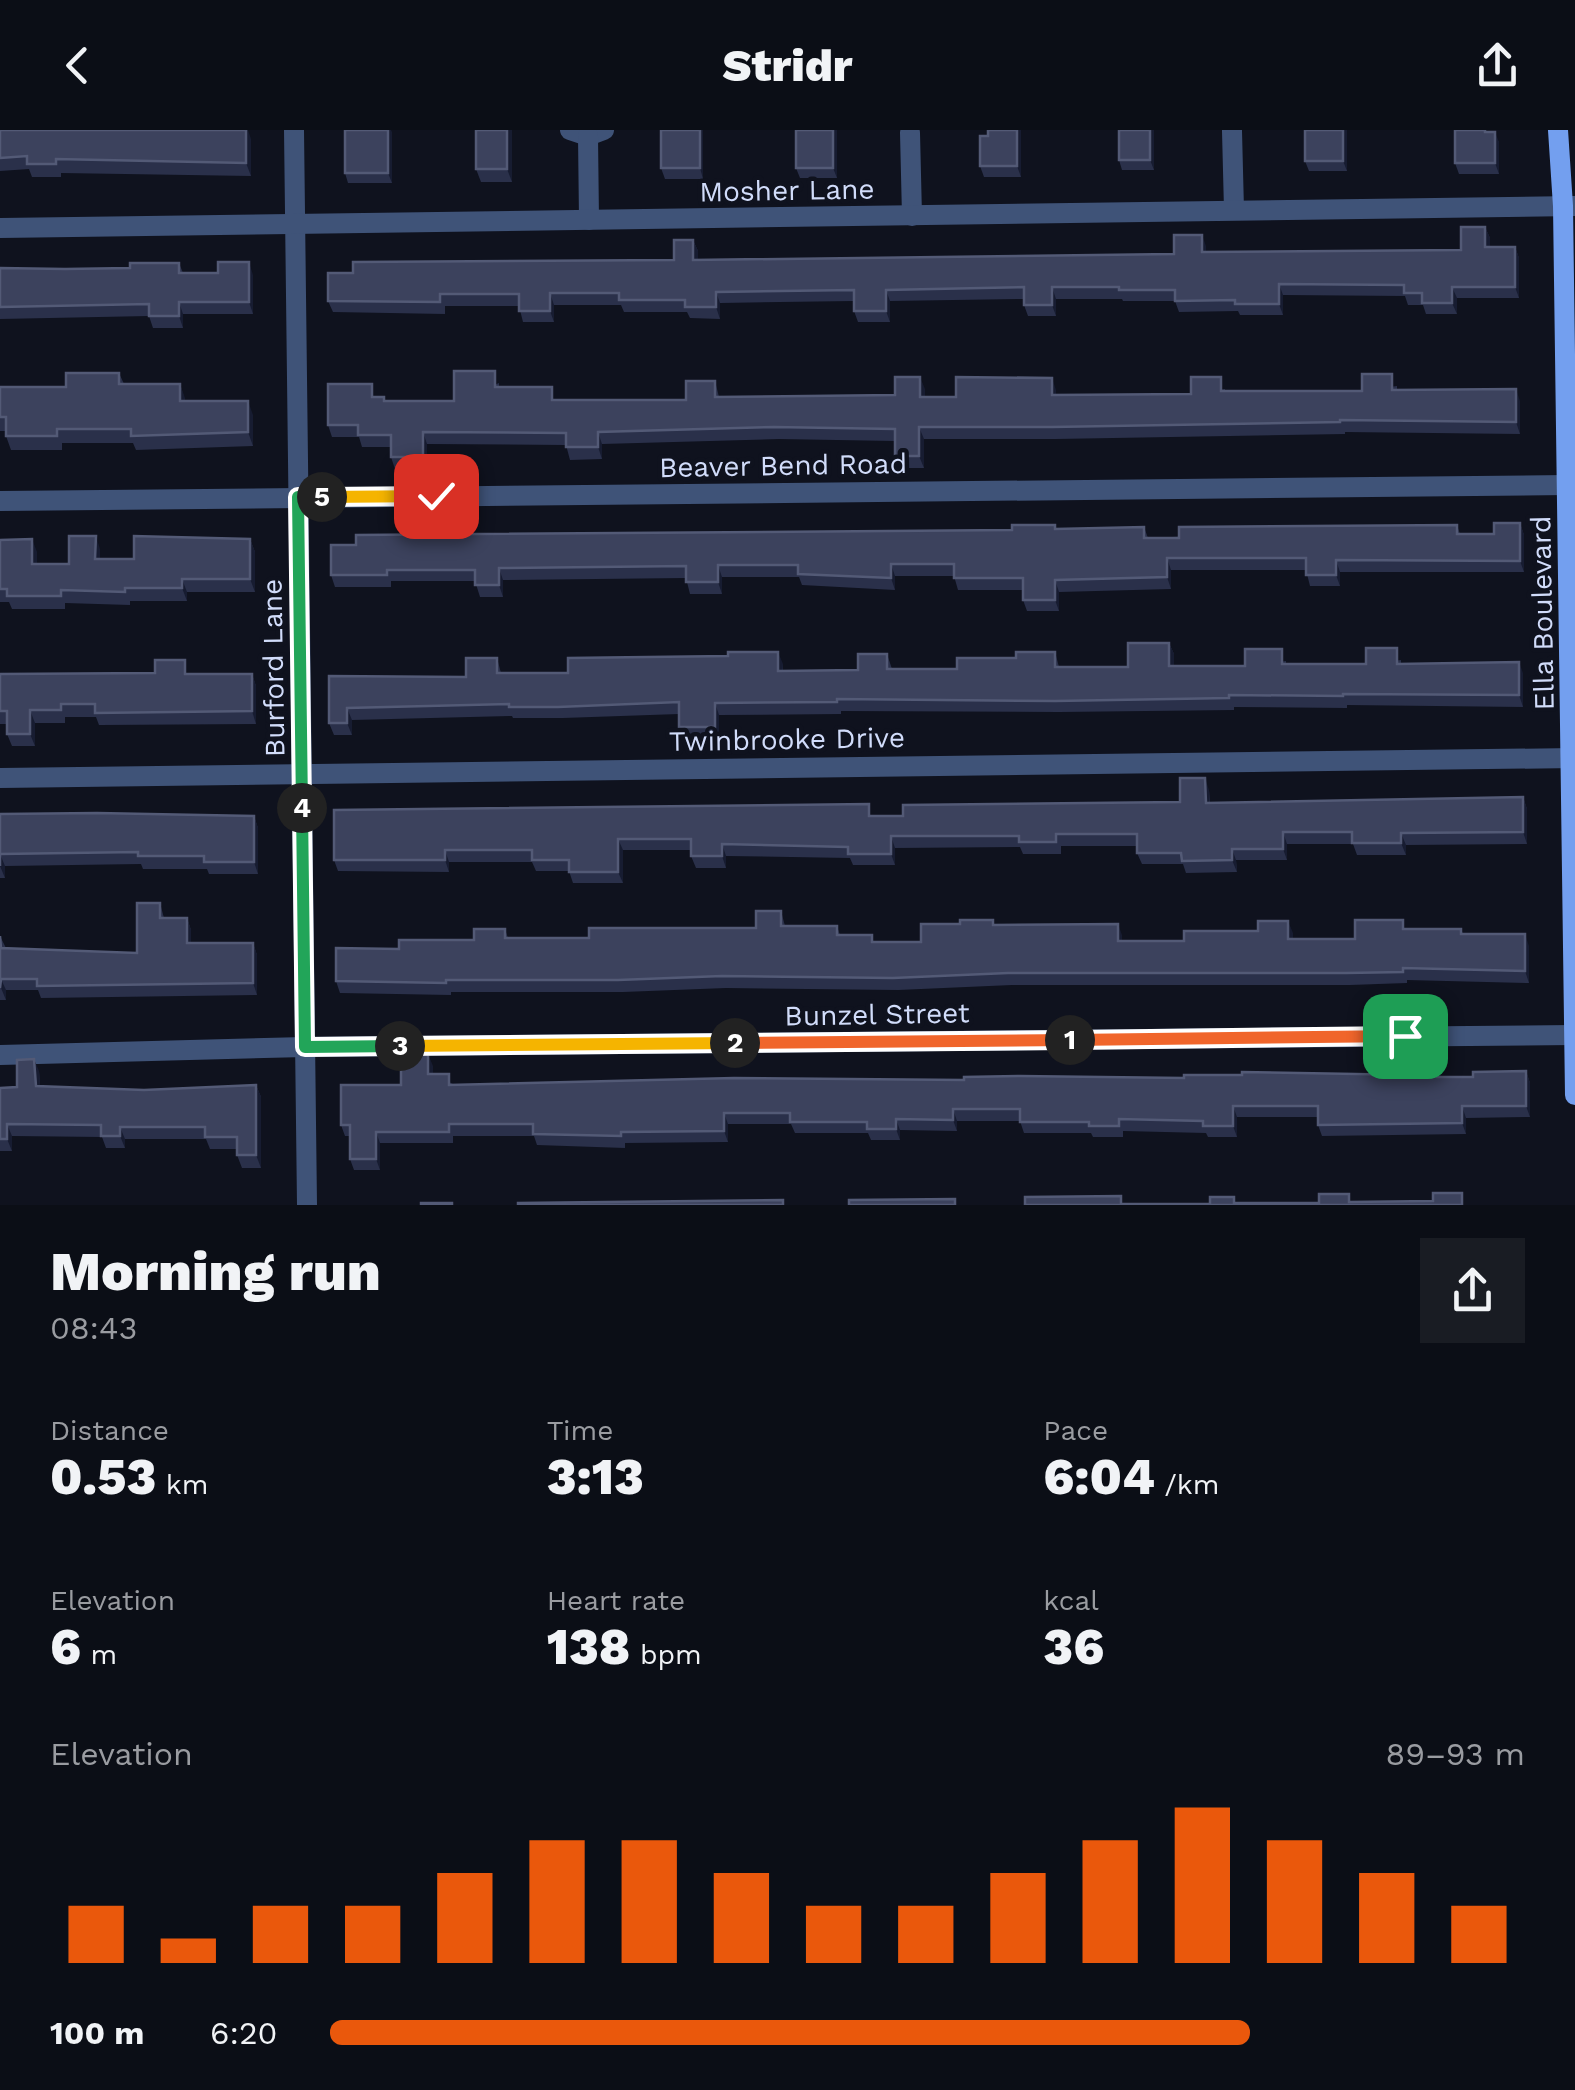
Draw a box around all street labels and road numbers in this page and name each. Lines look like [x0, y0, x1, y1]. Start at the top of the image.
street label: Mosher Lane [699, 172, 875, 209]
street label: Beaver Bend Road [659, 447, 907, 484]
street label: Ella Boulevard [1524, 515, 1561, 711]
street label: Burford Lane [255, 578, 292, 758]
street label: Twinbrooke Drive [669, 721, 905, 758]
street label: Bunzel Street [784, 996, 970, 1033]

